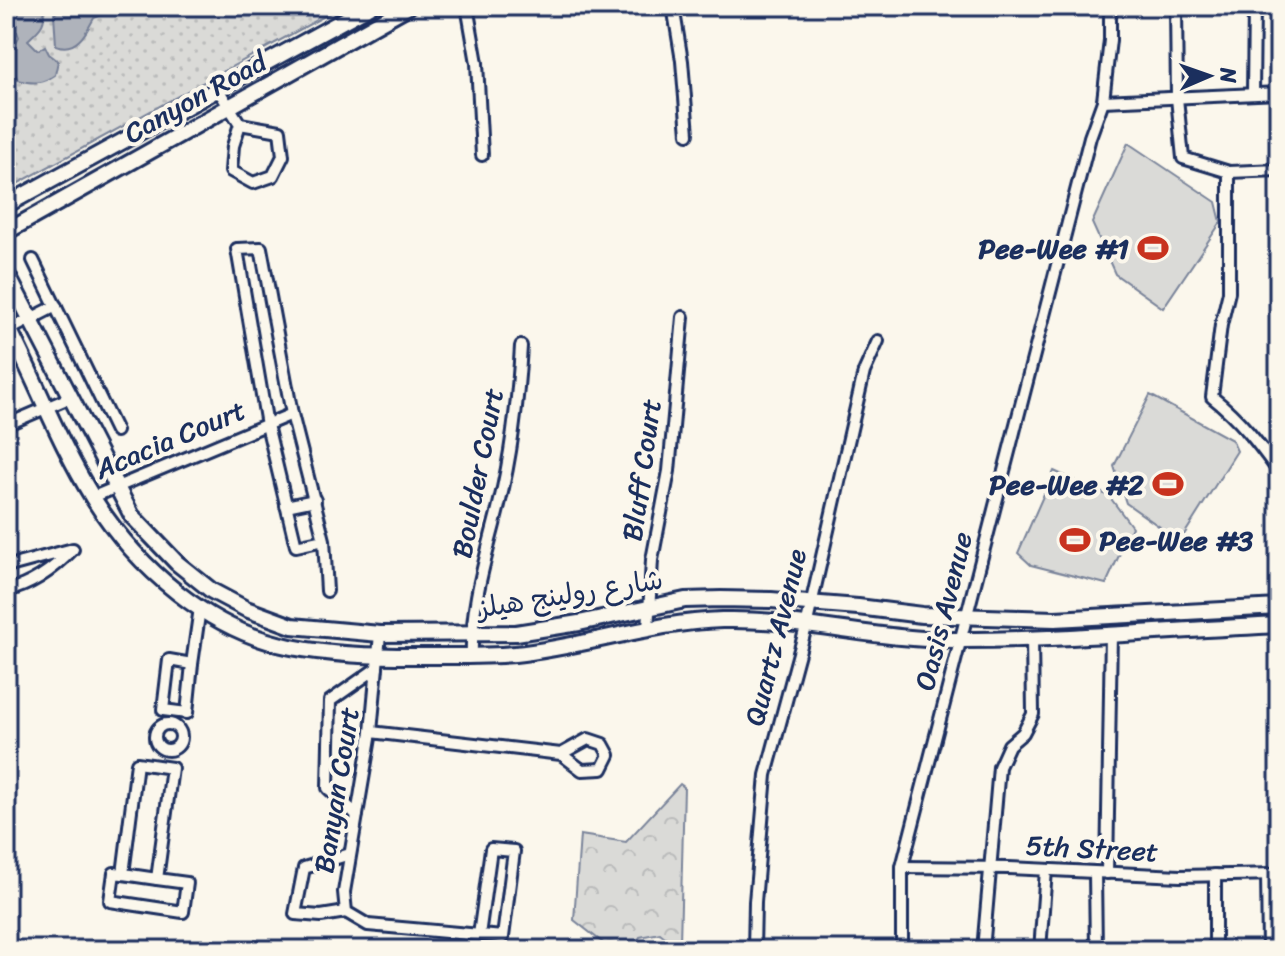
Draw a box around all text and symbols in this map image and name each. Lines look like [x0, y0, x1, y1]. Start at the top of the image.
north arrow [1169, 36, 1249, 116]
street label: Canyon Road [114, 37, 278, 157]
text: N [1209, 66, 1248, 84]
place label: Pee-Wee #1 [978, 224, 1129, 273]
sports icon: Pee-Wee #1 [1136, 231, 1170, 265]
street label: Boulder Court [437, 384, 518, 562]
street label: Acacia Court [86, 386, 253, 494]
street label: Bluff Court [607, 396, 676, 544]
place label: Pee-Wee #2 [989, 460, 1144, 509]
sports icon: Pee-Wee #2 [1151, 467, 1185, 501]
place label: Pee-Wee #3 [1099, 516, 1254, 565]
sports icon: Pee-Wee #3 [1058, 523, 1092, 557]
street label: Oasis Avenue [900, 527, 987, 696]
street label: Quartz Avenue [730, 543, 821, 731]
street label: شارع رولينج هيلز [472, 555, 667, 633]
street label: Banyan Court [299, 703, 374, 877]
street label: 5th Street [1024, 821, 1160, 876]

